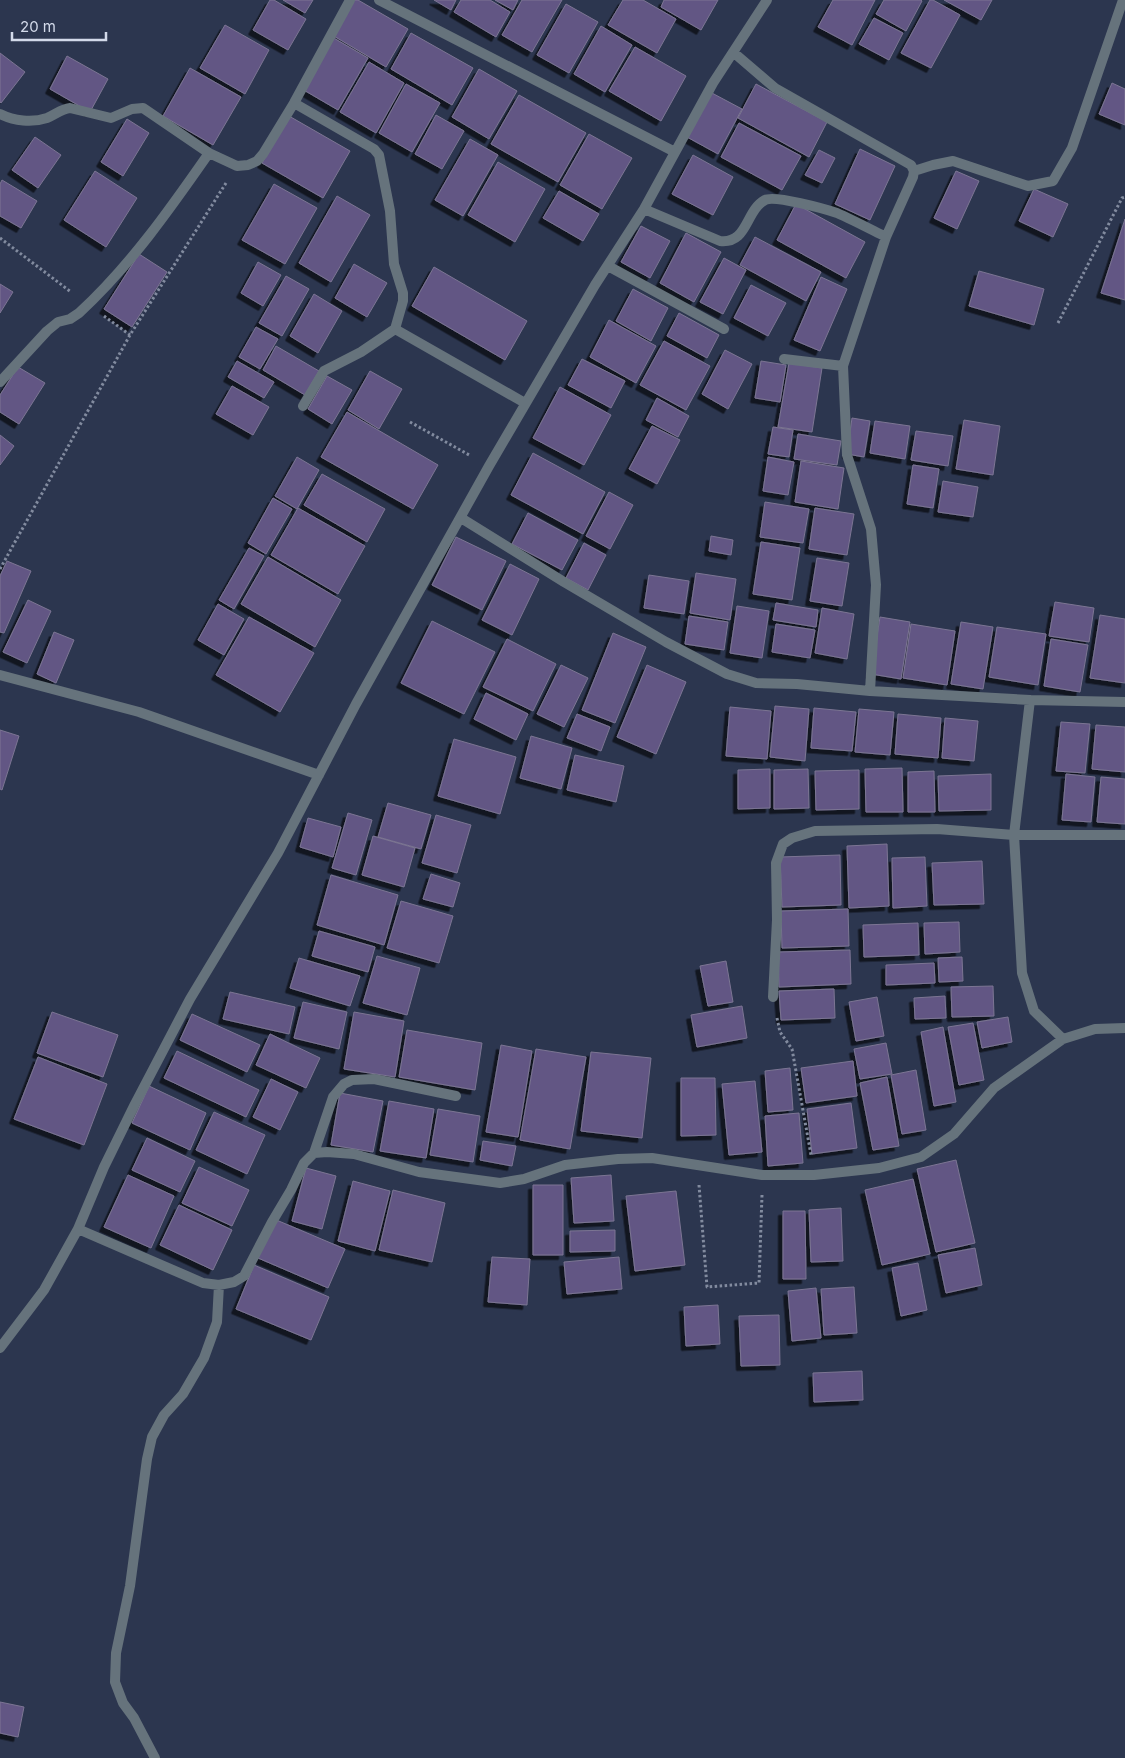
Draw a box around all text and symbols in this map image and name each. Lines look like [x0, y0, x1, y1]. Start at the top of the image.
scale bar [12, 10, 106, 42]
text: 20 m [20, 17, 56, 36]

